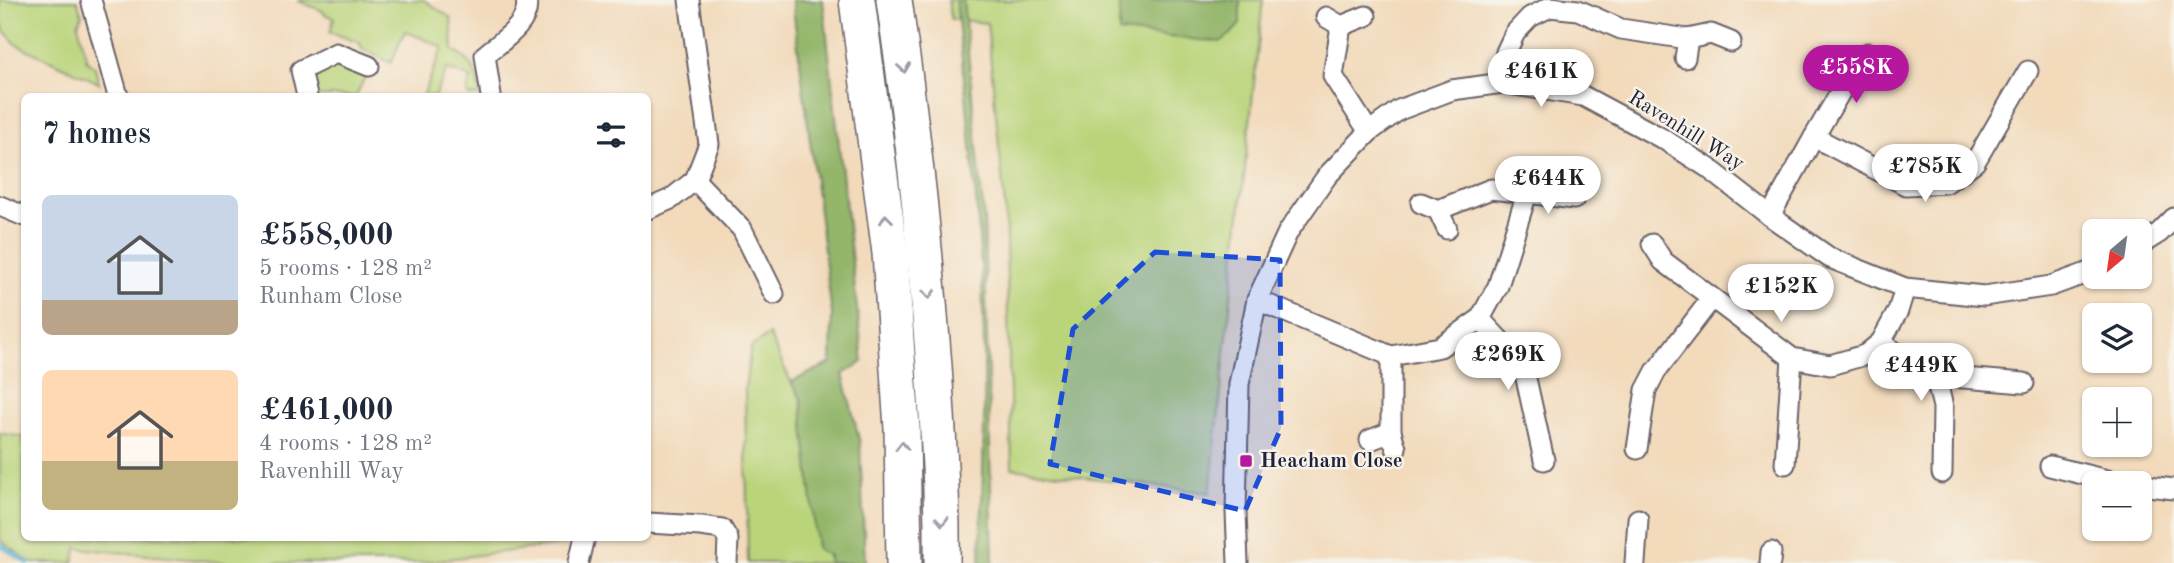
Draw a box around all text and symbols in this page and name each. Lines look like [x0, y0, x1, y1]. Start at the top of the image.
pin: £558K [1807, 46, 1905, 105]
pin: £461K [1492, 50, 1590, 109]
text: £558K [1819, 56, 1893, 79]
text: £461K [1504, 60, 1578, 83]
one-way arrow [896, 62, 911, 73]
street label: Ravenhill Way [1624, 87, 1748, 175]
icon: filters [592, 116, 630, 154]
text: 7 homes [42, 120, 151, 150]
pin: £785K [1876, 144, 1974, 204]
text: £785K [1888, 155, 1962, 178]
pin: £644K [1499, 156, 1597, 216]
text: £644K [1511, 167, 1585, 190]
one-way arrow [878, 213, 893, 225]
north arrow [2082, 219, 2152, 289]
map controls [2082, 219, 2152, 541]
text: £558,000 [259, 221, 393, 251]
icon: home [98, 223, 182, 307]
text: 5 rooms · 128 m² [259, 257, 432, 280]
pin: £152K [1732, 264, 1830, 324]
text: £152K [1744, 275, 1818, 298]
text: Runham Close [259, 285, 402, 308]
one-way arrow [921, 288, 936, 299]
button: layers [2082, 303, 2152, 373]
pin: £269K [1459, 332, 1557, 392]
text: £269K [1471, 343, 1545, 366]
pin: £449K [1872, 344, 1970, 403]
text: £449K [1884, 354, 1958, 377]
button: + [2082, 387, 2152, 457]
text: £461,000 [259, 396, 393, 426]
icon: home [98, 398, 182, 482]
text: 4 rooms · 128 m² [259, 432, 432, 455]
one-way arrow [894, 440, 910, 451]
place label: Heacham Close [1260, 451, 1403, 472]
marker: Heacham Close [1238, 453, 1254, 469]
text: Ravenhill Way [259, 460, 404, 483]
button: − [2082, 471, 2152, 541]
one-way arrow [934, 516, 950, 526]

